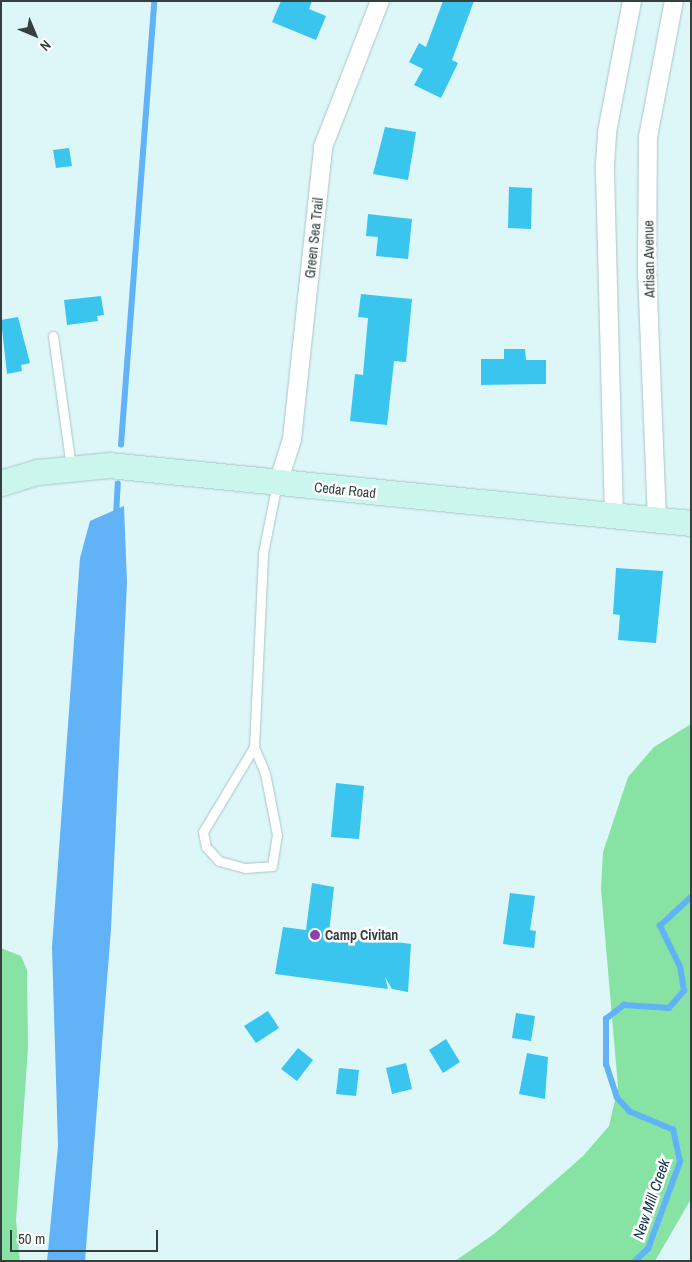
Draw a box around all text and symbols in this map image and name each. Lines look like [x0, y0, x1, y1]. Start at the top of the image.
north arrow [10, 10, 60, 60]
text: N [36, 36, 55, 55]
street label: Green Sea Trail [301, 197, 327, 279]
street label: Artisan Avenue [640, 220, 658, 298]
street label: Cedar Road [313, 478, 377, 502]
place label: Camp Civitan [325, 927, 398, 943]
marker: Camp Civitan [309, 929, 321, 941]
water label: New Mill Creek [629, 1157, 673, 1241]
scale bar [12, 1220, 160, 1252]
text: 50 m [18, 1228, 45, 1249]

